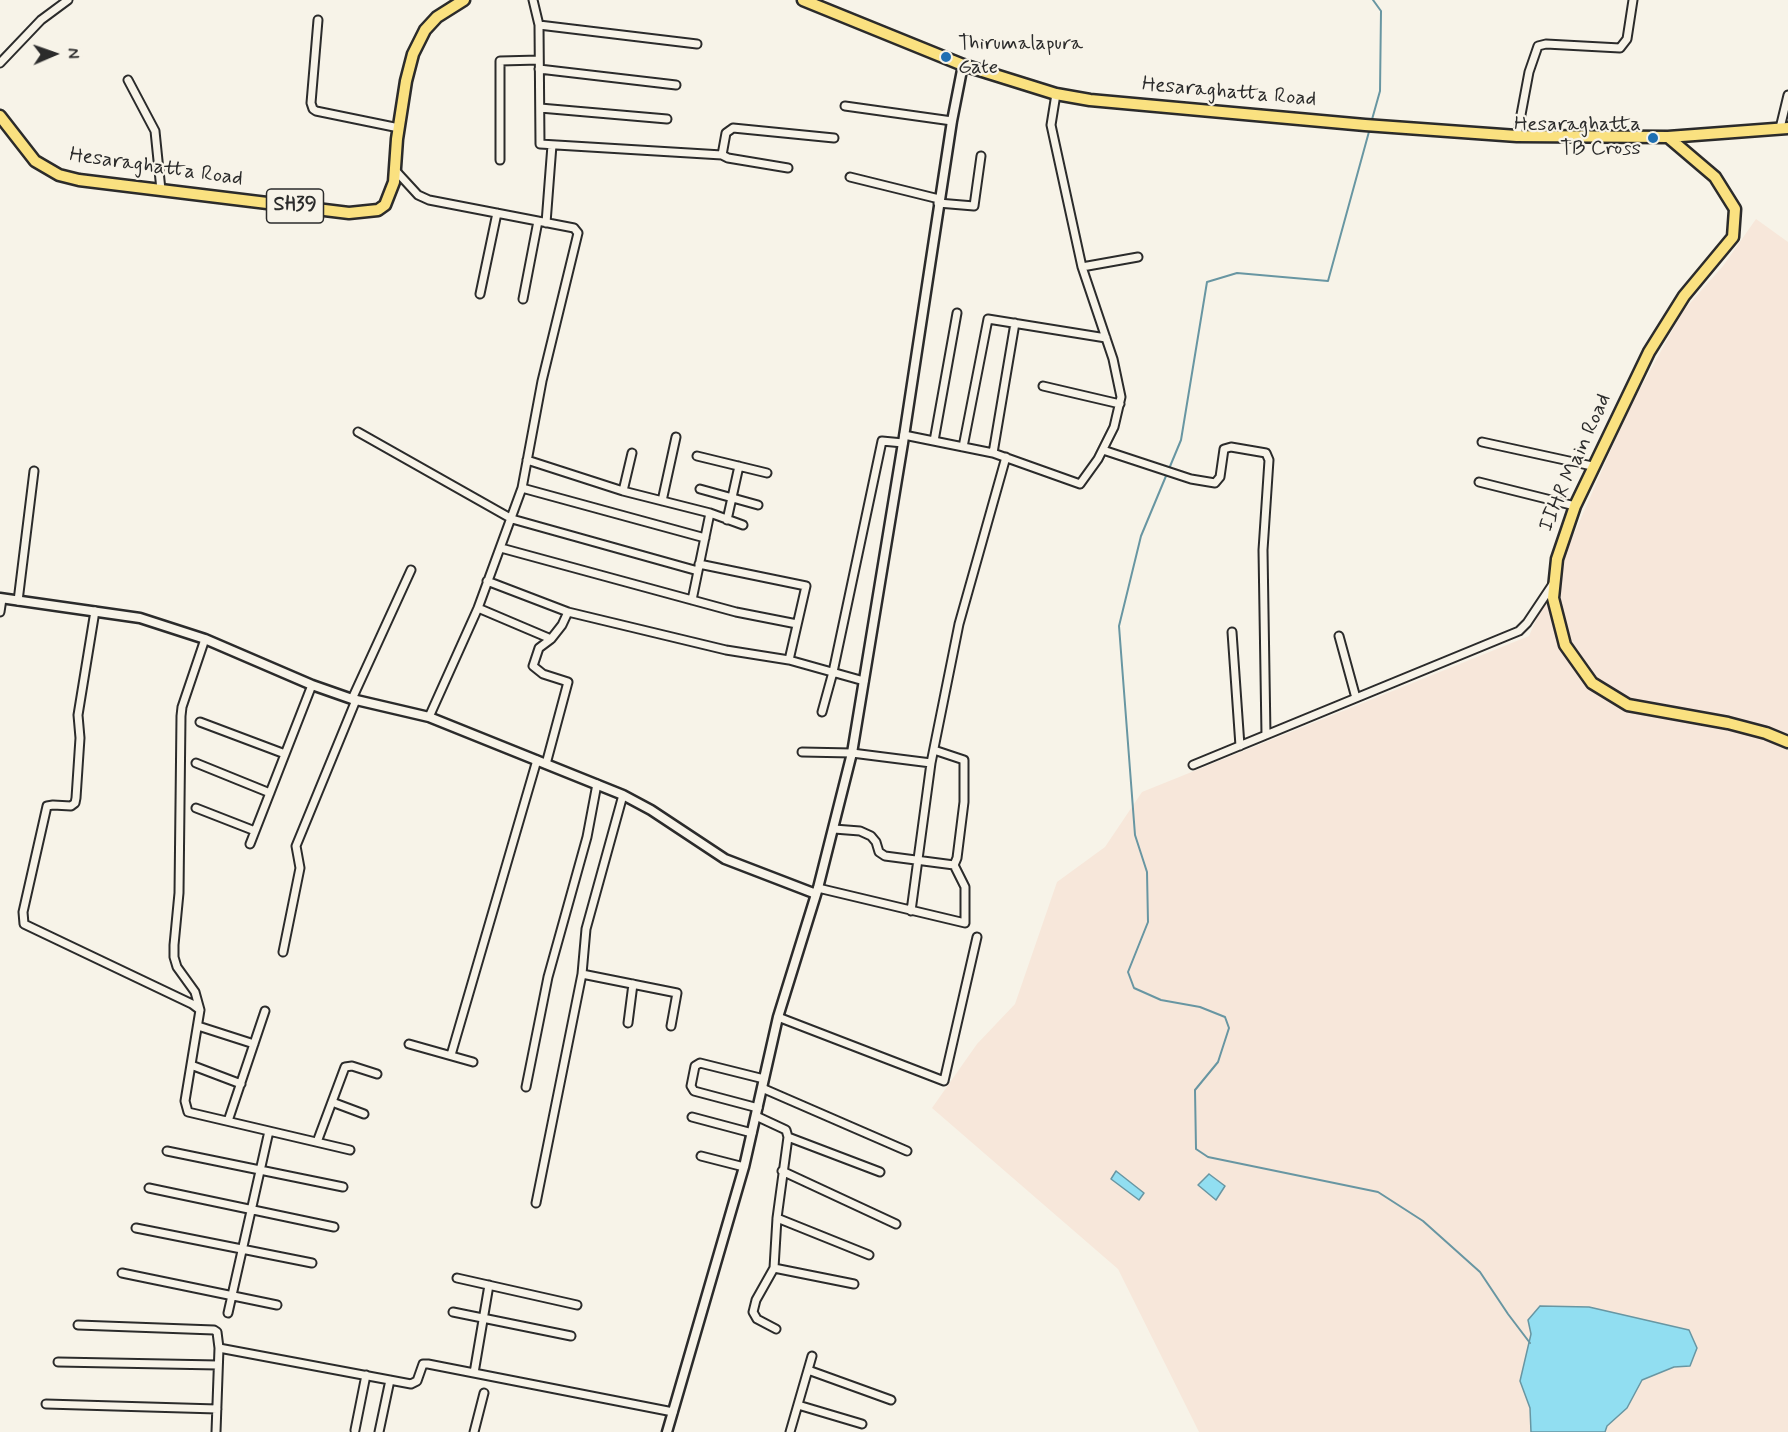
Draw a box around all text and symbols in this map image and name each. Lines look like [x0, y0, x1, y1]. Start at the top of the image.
north arrow [24, 24, 84, 84]
place label: Thirumalapura Gate [958, 32, 1083, 82]
text: N [62, 48, 83, 59]
marker: Thirumalapura Gate [939, 50, 953, 64]
street label: Hesaraghatta Road [1141, 73, 1317, 113]
place label: Hesaraghatta TB Cross [1514, 113, 1641, 163]
marker: Hesaraghatta TB Cross [1646, 131, 1660, 145]
street label: Hesaraghatta Road [68, 143, 244, 193]
road number: SH39 [266, 189, 324, 223]
street label: IIHR Main Road [1534, 390, 1618, 536]

